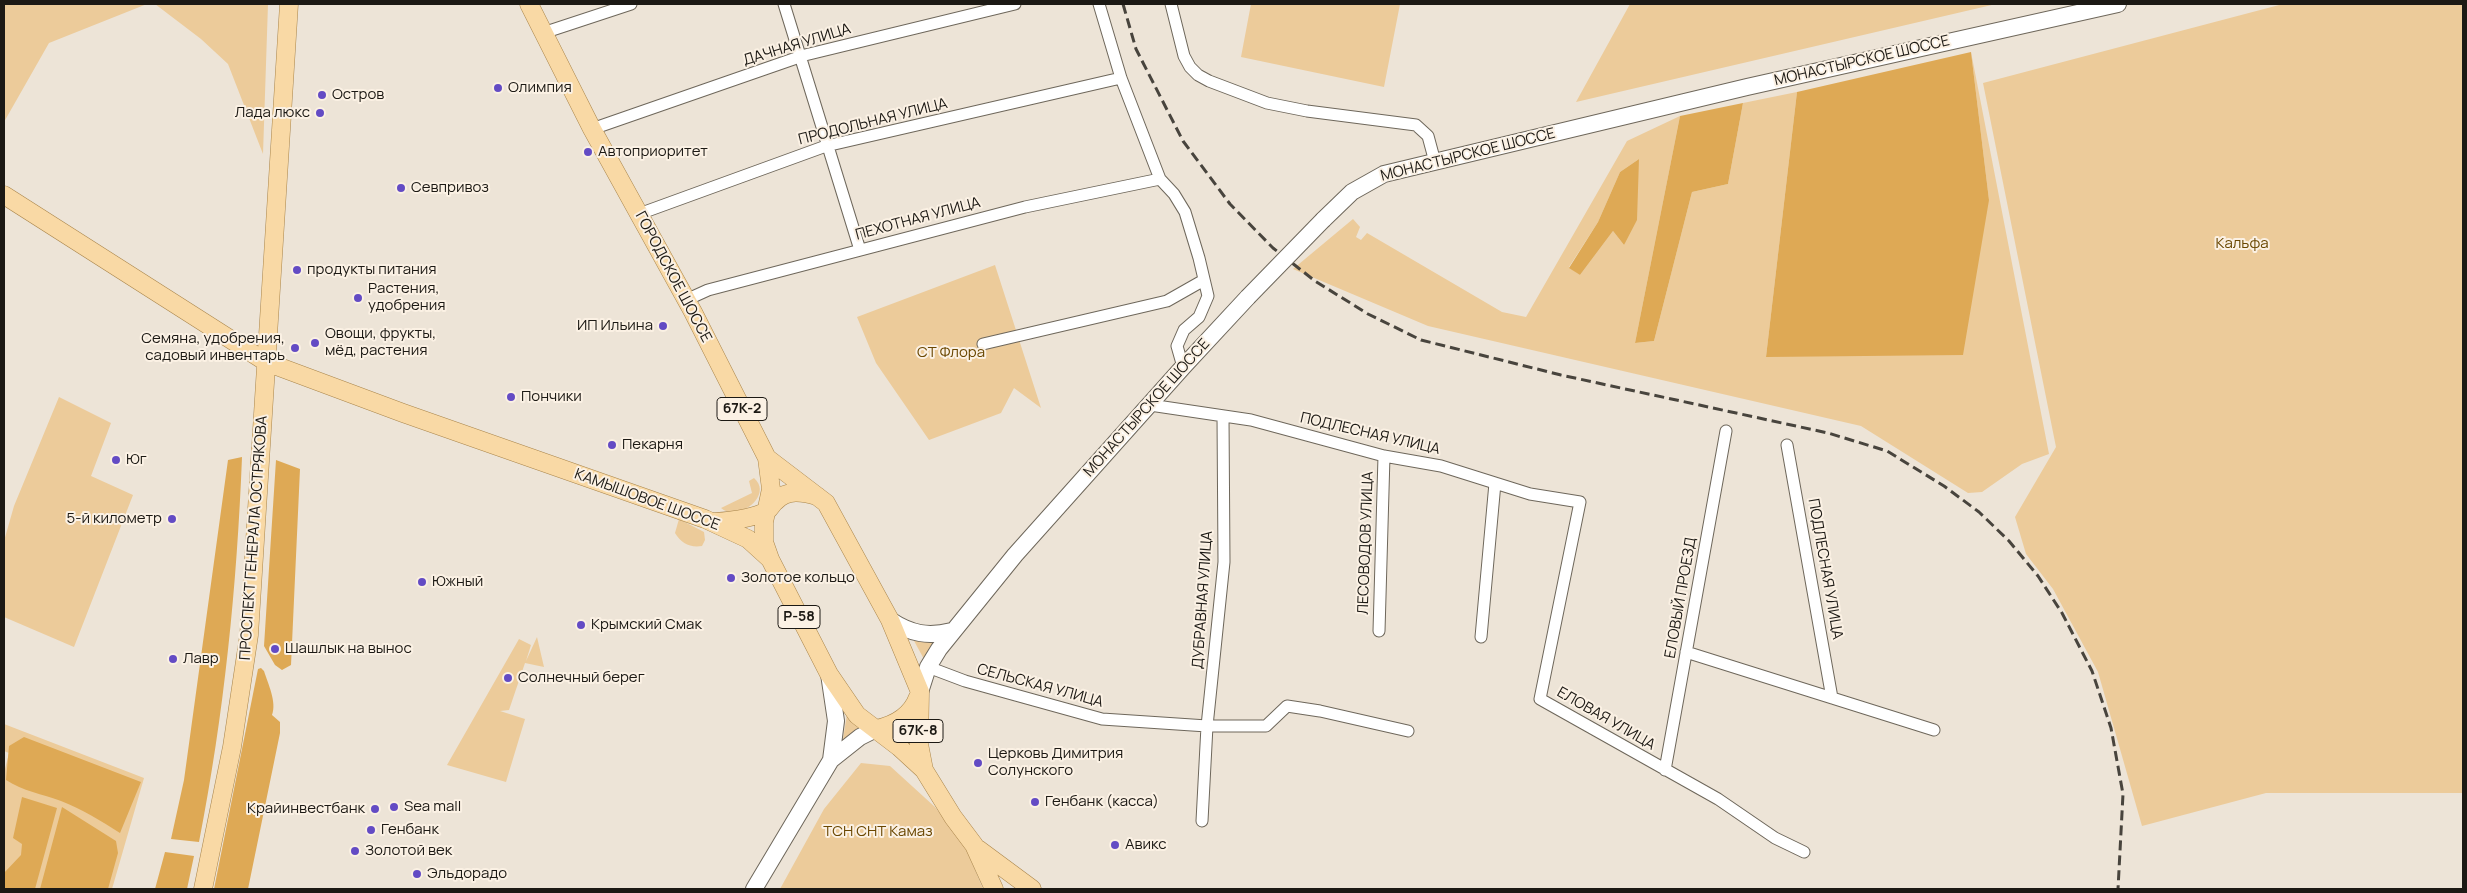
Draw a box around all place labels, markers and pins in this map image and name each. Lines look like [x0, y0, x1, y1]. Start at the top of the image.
place label: Олимпия [508, 79, 572, 97]
marker: Олимпия [492, 82, 504, 94]
place label: Остров [332, 86, 384, 104]
marker: Остров [316, 89, 328, 101]
place label: Лада люкс [235, 104, 310, 122]
marker: Лада люкс [314, 107, 326, 119]
place label: Автоприоритет [598, 143, 708, 161]
marker: Автоприоритет [582, 146, 594, 158]
place label: Севпривоз [411, 179, 489, 197]
marker: Севпривоз [395, 182, 407, 194]
place label: продукты питания [307, 261, 437, 279]
marker: продукты питания [291, 264, 303, 276]
place label: Растения, удобрения [368, 280, 446, 315]
marker: Растения, удобрения [352, 292, 364, 304]
place label: ИП Ильина [577, 317, 653, 335]
marker: ИП Ильина [657, 320, 669, 332]
place label: Овощи, фрукты, мёд, растения [325, 325, 436, 360]
place label: Семяна, удобрения, садовый инвентарь [141, 330, 285, 365]
marker: Овощи, фрукты, мёд, растения [309, 337, 321, 349]
marker: Семяна, удобрения, садовый инвентарь [289, 342, 301, 354]
place label: Пончики [521, 388, 582, 406]
marker: Пончики [505, 391, 517, 403]
place label: Пекарня [622, 436, 683, 454]
marker: Пекарня [606, 439, 618, 451]
place label: Юг [126, 451, 147, 469]
marker: Юг [110, 454, 122, 466]
place label: 5-й километр [67, 510, 162, 528]
marker: 5-й километр [166, 513, 178, 525]
place label: Золотое кольцо [741, 569, 855, 587]
marker: Золотое кольцо [725, 572, 737, 584]
place label: Южный [432, 573, 483, 591]
marker: Южный [416, 576, 428, 588]
place label: Крымский Смак [591, 616, 702, 634]
marker: Крымский Смак [575, 619, 587, 631]
place label: Шашлык на вынос [285, 640, 412, 658]
marker: Шашлык на вынос [269, 643, 281, 655]
place label: Лавр [183, 650, 219, 668]
marker: Лавр [167, 653, 179, 665]
place label: Солнечный берег [518, 669, 645, 687]
marker: Солнечный берег [502, 672, 514, 684]
place label: Церковь Димитрия Солунского [988, 745, 1123, 780]
marker: Церковь Димитрия Солунского [972, 757, 984, 769]
place label: Генбанк (касса) [1045, 793, 1159, 811]
marker: Генбанк (касса) [1029, 796, 1041, 808]
place label: Sea mall [404, 798, 461, 816]
place label: Крайинвестбанк [247, 800, 365, 818]
marker: Sea mall [388, 801, 400, 813]
marker: Крайинвестбанк [369, 803, 381, 815]
place label: Генбанк [381, 821, 439, 839]
marker: Генбанк [365, 824, 377, 836]
place label: Авикс [1125, 836, 1167, 854]
marker: Авикс [1109, 839, 1121, 851]
place label: Золотой век [365, 842, 452, 860]
marker: Золотой век [349, 845, 361, 857]
place label: Эльдорадо [427, 865, 507, 883]
marker: Эльдорадо [411, 868, 423, 880]

